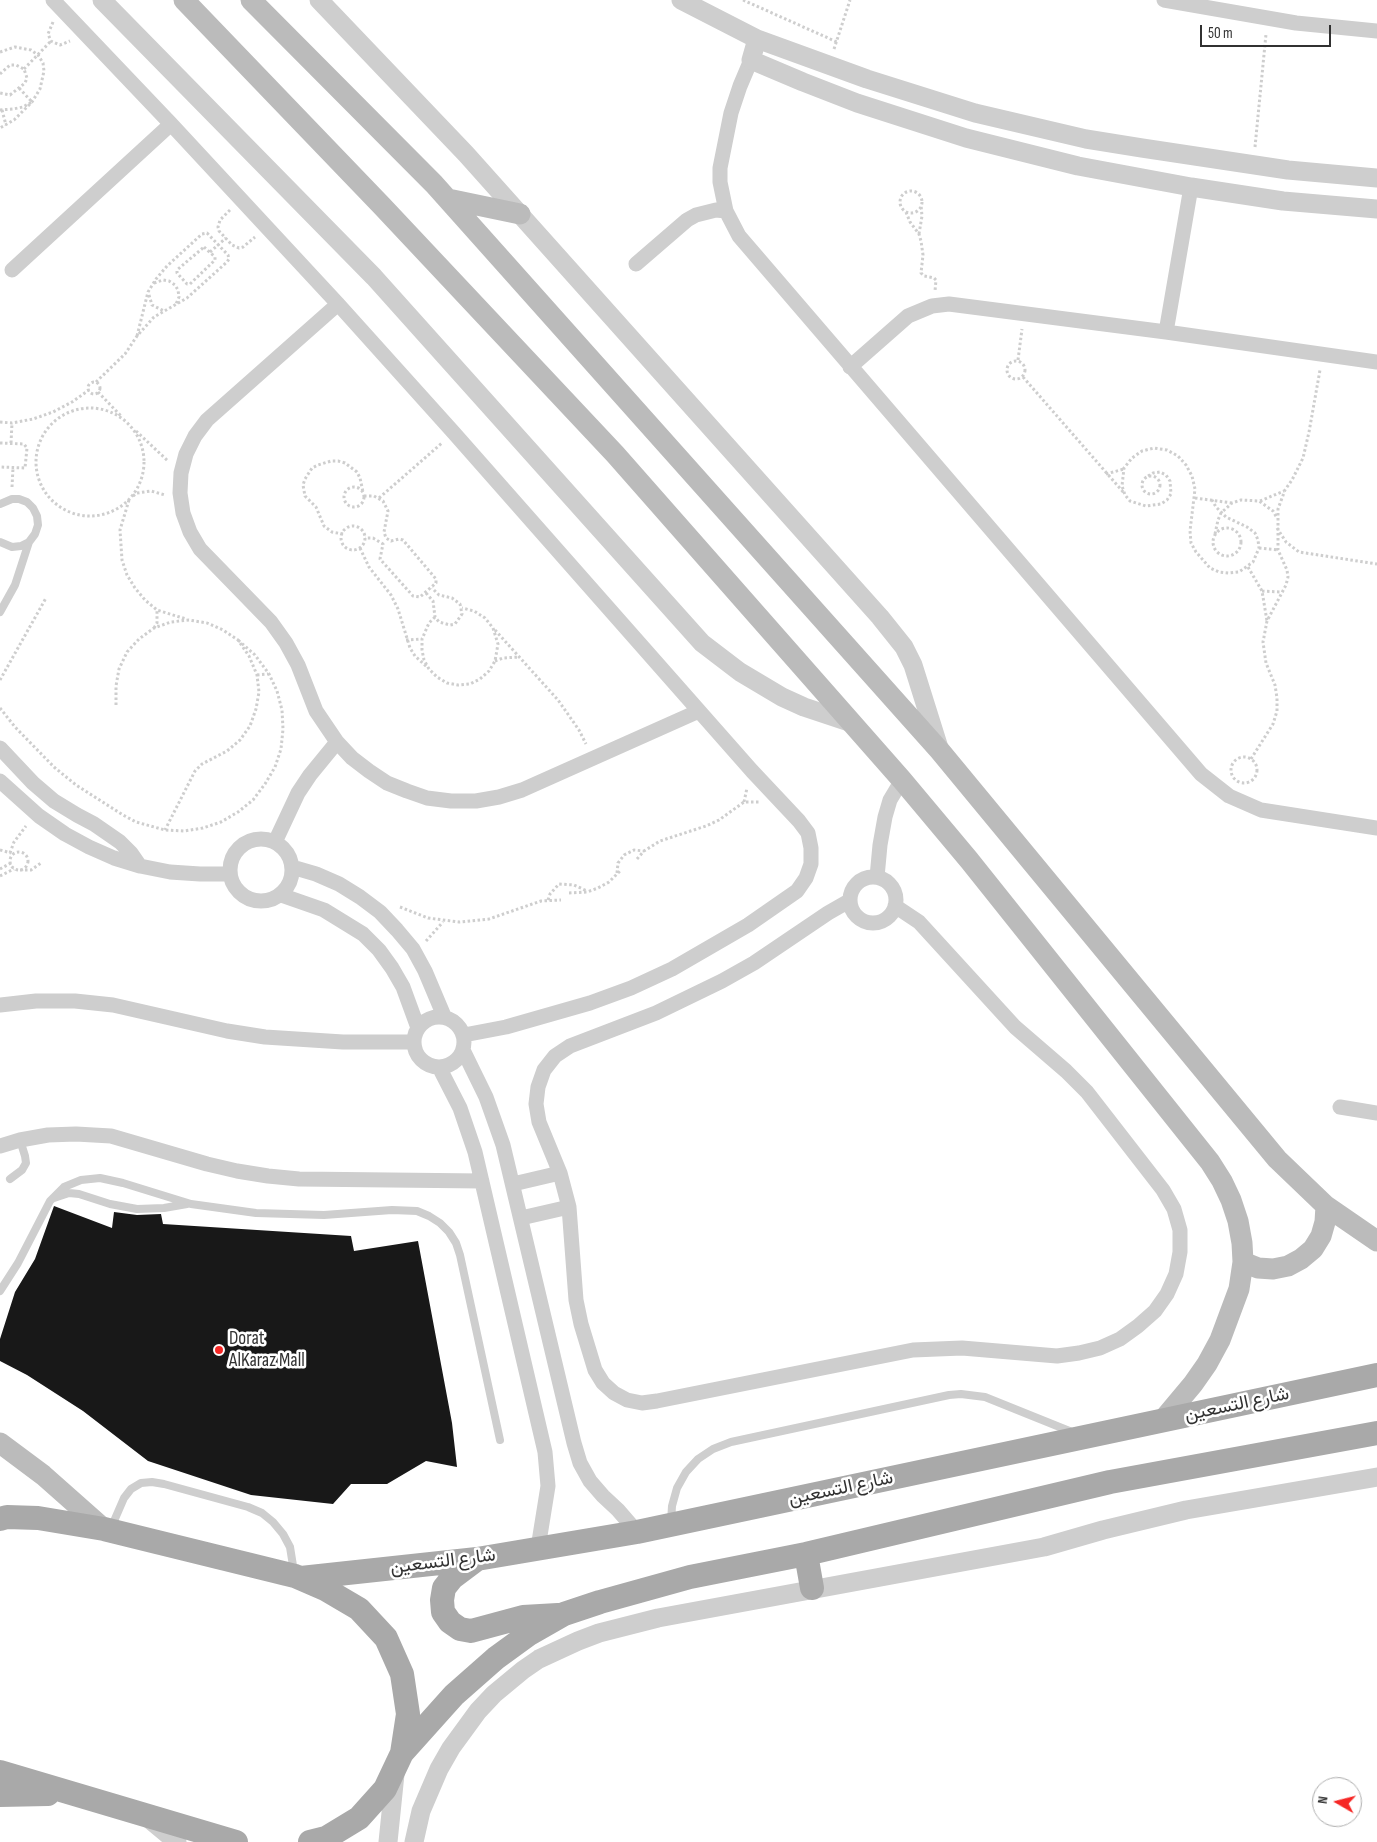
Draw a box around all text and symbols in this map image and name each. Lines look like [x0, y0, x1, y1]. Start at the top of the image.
scale bar [1202, 15, 1333, 47]
text: 50 m [1208, 24, 1233, 43]
place label: Dorat AlKaraz Mall [229, 1328, 305, 1372]
marker: Dorat AlKaraz Mall [213, 1344, 225, 1356]
street label: شارع التسعين [1183, 1383, 1291, 1427]
street label: شارع التسعين [787, 1467, 895, 1511]
street label: شارع التسعين [389, 1544, 497, 1580]
north arrow [1312, 1777, 1362, 1827]
text: N [1314, 1795, 1332, 1805]

